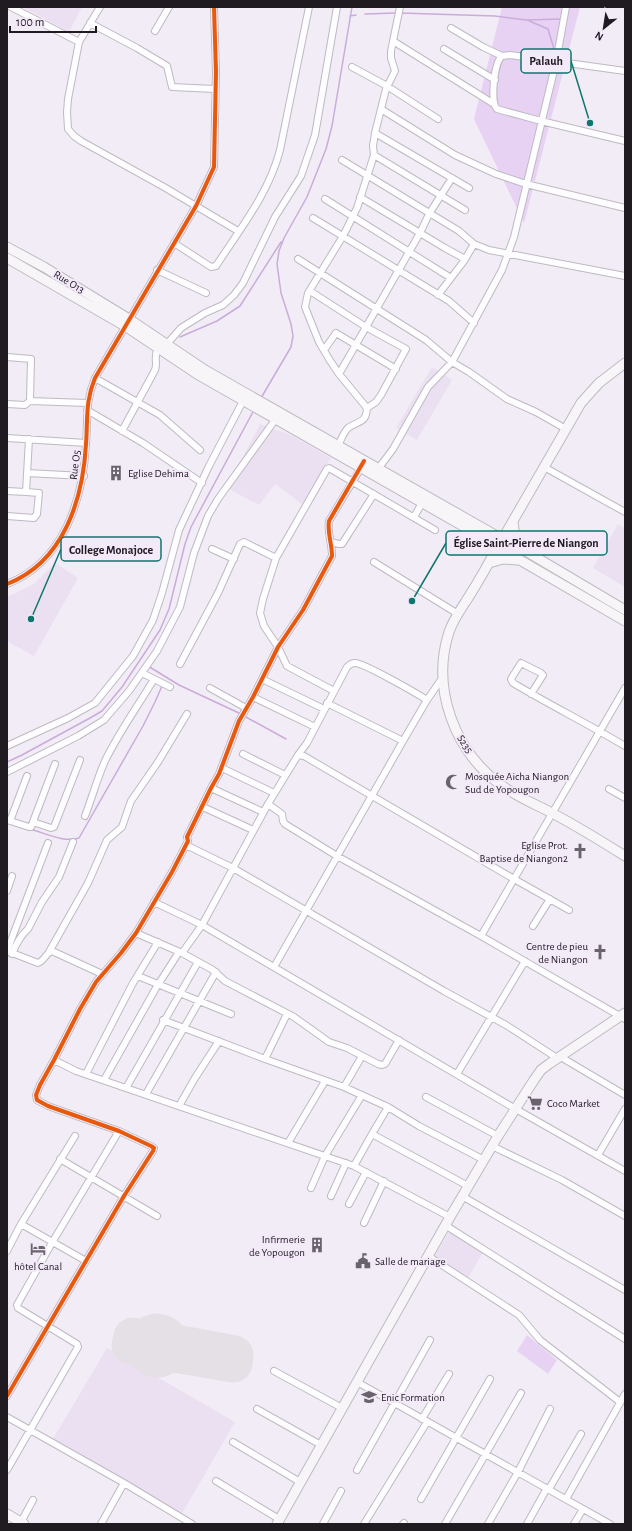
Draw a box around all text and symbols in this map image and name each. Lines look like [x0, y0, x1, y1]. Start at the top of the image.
scale bar [10, 8, 96, 34]
north arrow [584, 8, 624, 48]
text: 100 m [16, 16, 44, 28]
text: N [593, 30, 605, 43]
callout: Palauh [521, 49, 571, 73]
text: Palauh [529, 55, 563, 67]
street label: Rue O13 [52, 269, 87, 296]
street label: Rue O5 [68, 449, 82, 481]
building icon: Eglise Dehima [107, 464, 125, 482]
place label: Eglise Dehima [128, 468, 189, 479]
callout: Église Saint-Pierre de Niangon [446, 531, 607, 555]
text: Église Saint-Pierre de Niangon [453, 535, 599, 549]
callout: College Monajoce [61, 537, 161, 561]
text: College Monajoce [69, 544, 153, 557]
street label: S235 [455, 733, 475, 755]
place label: Mosquée Aicha Niangon Sud de Yopougon [465, 771, 569, 795]
mosque icon: Mosquée Aicha Niangon Sud de Yopougon [444, 773, 462, 791]
place label: Eglise Prot. Baptise de Niangon2 [480, 840, 568, 864]
church icon: Eglise Prot. Baptise de Niangon2 [571, 842, 589, 860]
place label: Centre de pieu de Niangon [526, 941, 588, 965]
church icon: Centre de pieu de Niangon [591, 943, 609, 961]
supermarket icon: Coco Market [526, 1094, 544, 1112]
place label: Coco Market [547, 1098, 600, 1109]
place label: Infirmerie de Yopougon [249, 1234, 305, 1258]
building icon: Infirmerie de Yopougon [308, 1236, 326, 1254]
hotel icon: hôtel Canal [29, 1240, 47, 1258]
public building icon: Salle de mariage [354, 1252, 372, 1270]
place label: Salle de mariage [375, 1256, 445, 1267]
place label: hôtel Canal [14, 1261, 62, 1272]
school or university icon: Enic Formation [360, 1388, 378, 1406]
place label: Enic Formation [381, 1392, 445, 1403]

